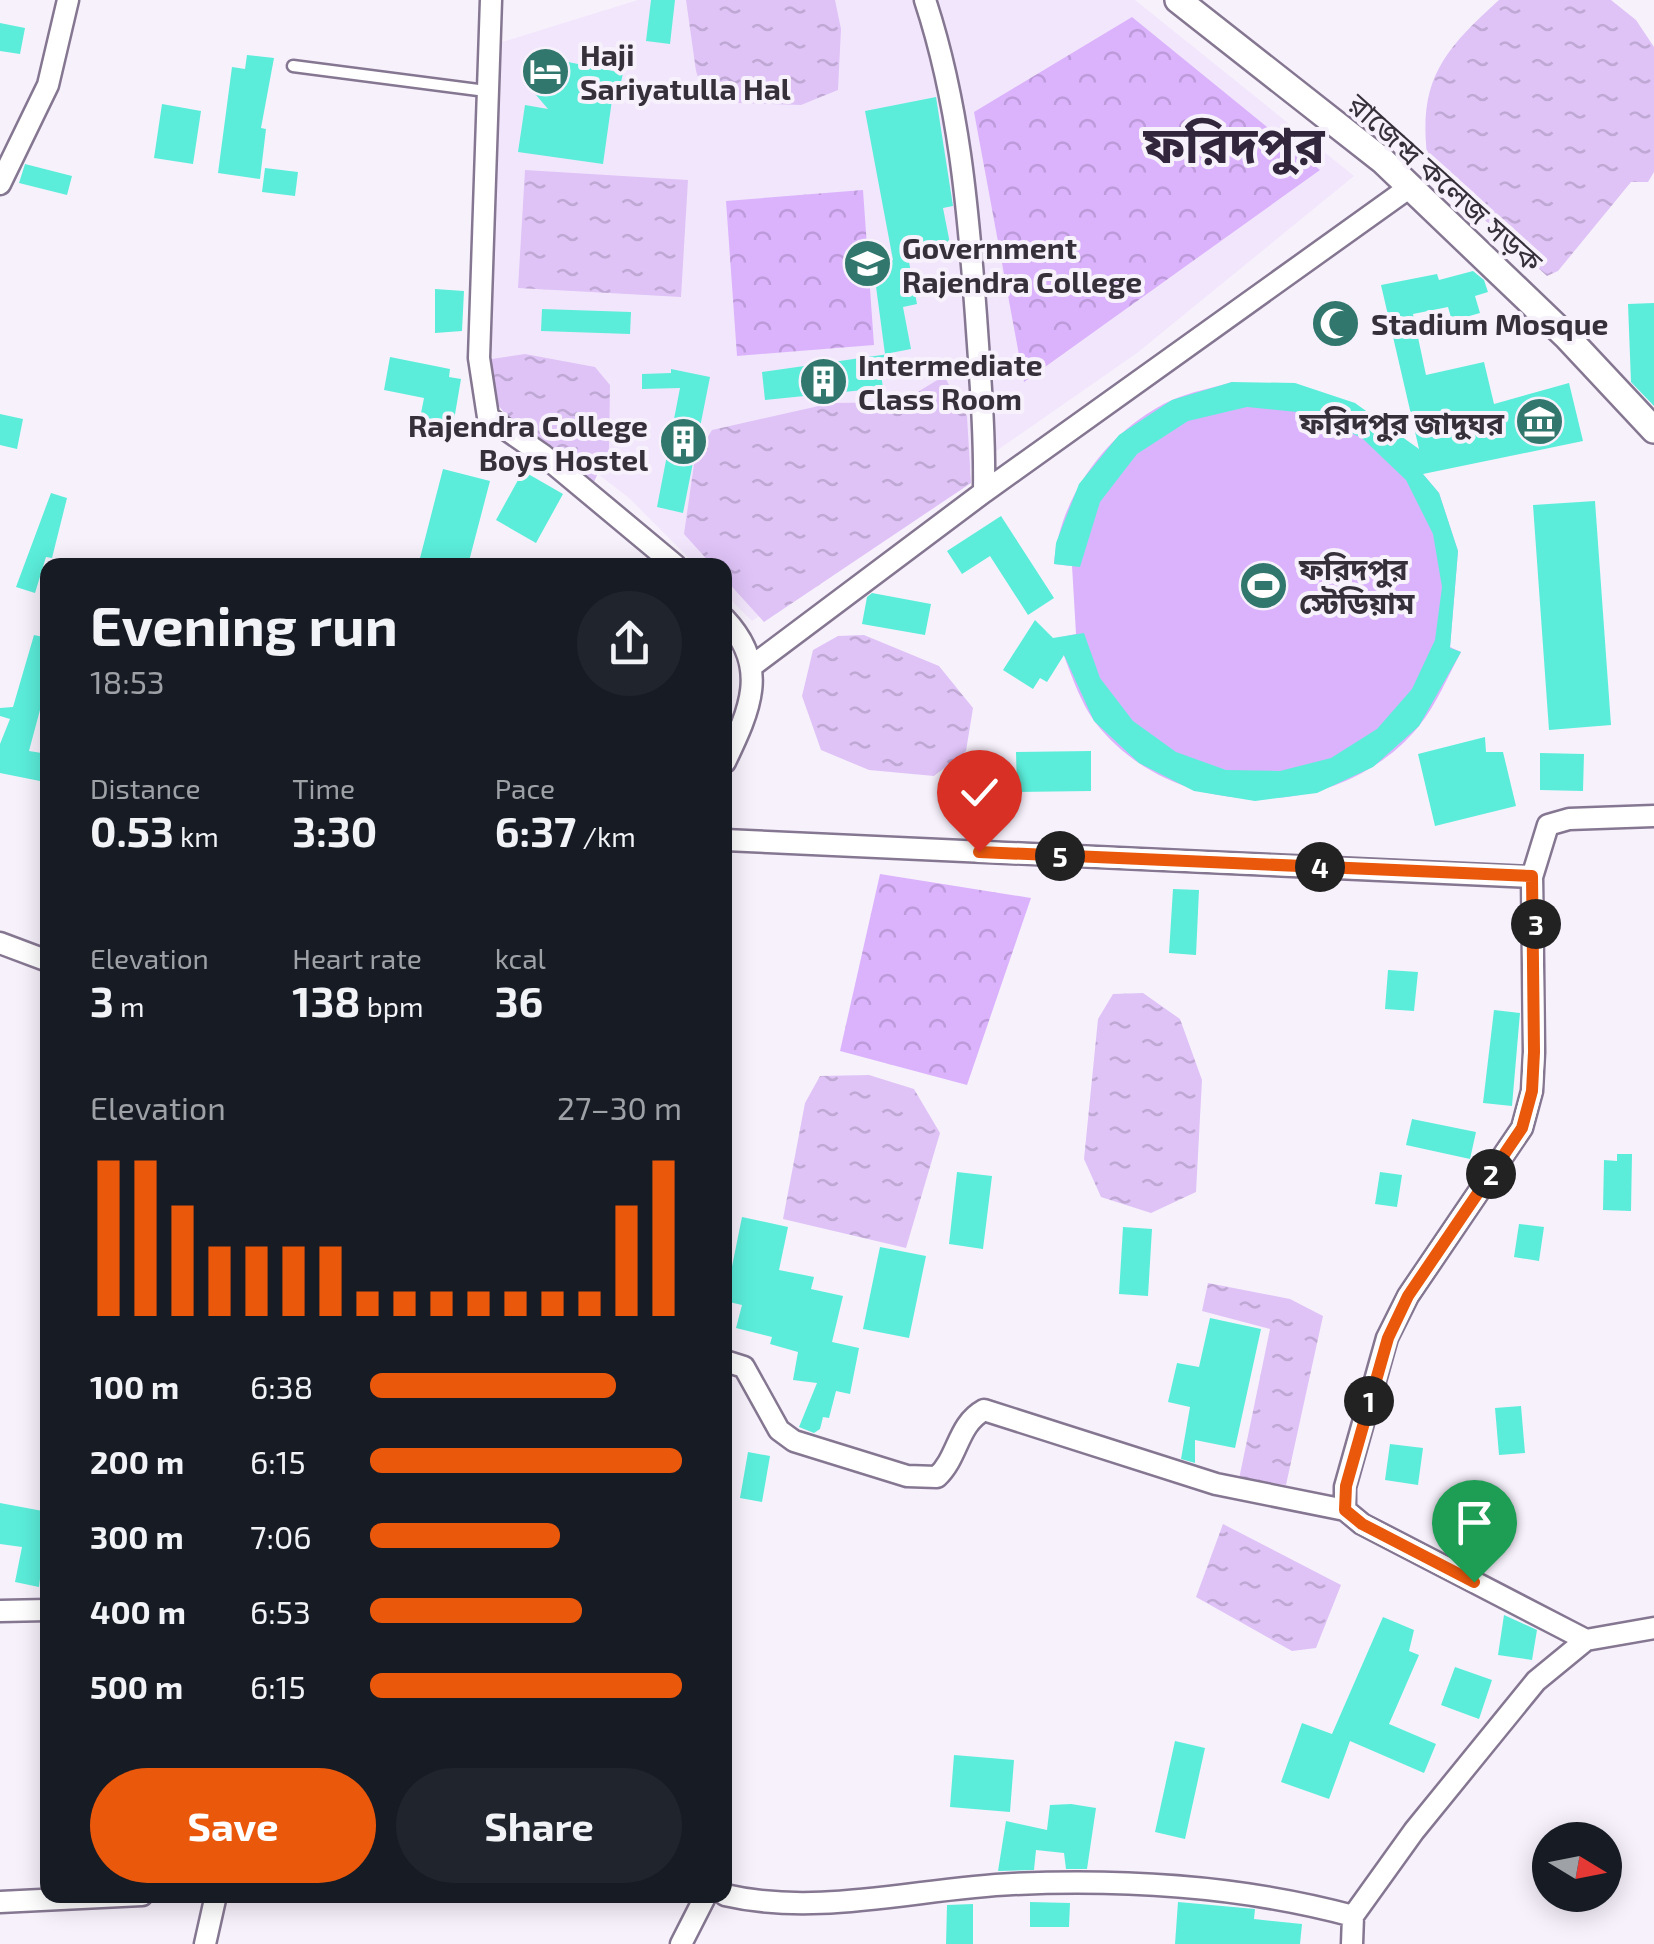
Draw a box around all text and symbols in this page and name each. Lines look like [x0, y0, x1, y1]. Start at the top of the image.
place label: Haji Sariyatulla Hal [580, 36, 791, 107]
hotel icon: Haji Sariyatulla Hal [519, 45, 571, 97]
street label: রাজেন্দ্র কলেজ সড়ক [1341, 85, 1551, 279]
district label: ফরিদপুর [1142, 113, 1325, 176]
place label: Government Rajendra College [902, 229, 1142, 299]
school or university icon: Government Rajendra College [841, 238, 893, 290]
mosque icon: Stadium Mosque [1310, 297, 1362, 349]
place label: Stadium Mosque [1371, 305, 1608, 341]
place label: Intermediate Class Room [858, 346, 1043, 416]
building icon: Intermediate Class Room [797, 355, 849, 407]
museum icon: ফরিদপুর জাদুঘর [1513, 396, 1565, 448]
place label: ফরিদপুর জাদুঘর [1298, 404, 1505, 442]
place label: Rajendra College Boys Hostel [408, 407, 648, 478]
building icon: Rajendra College Boys Hostel [657, 416, 709, 468]
place label: ফরিদপুর স্টেডিয়াম [1298, 550, 1415, 620]
sports icon: ফরিদপুর স্টেডিয়াম [1238, 559, 1290, 611]
text: Evening run [90, 591, 398, 657]
button: share [577, 591, 682, 696]
text: 18:53 [90, 662, 165, 700]
pin [937, 750, 1022, 853]
icon: check [952, 765, 1007, 820]
text: Distance [90, 771, 201, 805]
text: Time [292, 771, 355, 805]
text: Pace [495, 771, 555, 805]
text: 0.53 [90, 805, 174, 855]
text: 3:30 [292, 805, 377, 855]
text: 6:37 [495, 805, 576, 855]
text: km [174, 819, 219, 853]
text: /km [576, 819, 636, 853]
pin: 5 [1035, 831, 1085, 881]
text: 5 [1052, 839, 1068, 873]
pin: 4 [1295, 842, 1345, 892]
text: 4 [1311, 850, 1329, 884]
pin: 3 [1511, 899, 1561, 949]
text: 3 [1528, 907, 1544, 941]
text: Elevation [90, 941, 209, 975]
text: Heart rate [292, 941, 422, 975]
text: kcal [495, 941, 546, 975]
text: 3 [90, 975, 114, 1025]
text: 138 [292, 975, 360, 1025]
text: 36 [495, 975, 543, 1025]
text: m [114, 989, 145, 1023]
text: bpm [360, 989, 423, 1023]
text: Elevation [90, 1088, 226, 1126]
text: 27–30 m [557, 1088, 682, 1126]
pin: 2 [1466, 1149, 1516, 1199]
text: 2 [1483, 1157, 1499, 1191]
text: 100 m [90, 1367, 179, 1405]
text: 6:38 [250, 1367, 313, 1405]
pin: 1 [1344, 1376, 1394, 1426]
text: 1 [1363, 1384, 1375, 1418]
text: 200 m [90, 1442, 184, 1480]
text: 6:15 [250, 1442, 306, 1480]
pin [1432, 1480, 1517, 1583]
icon: arrive [1447, 1495, 1502, 1550]
text: 300 m [90, 1517, 184, 1555]
text: 7:06 [250, 1517, 312, 1555]
text: 400 m [90, 1592, 186, 1630]
text: 6:53 [250, 1592, 311, 1630]
text: 500 m [90, 1667, 183, 1705]
text: 6:15 [250, 1667, 306, 1705]
button: Save [90, 1768, 376, 1883]
button: Share [396, 1768, 682, 1883]
north arrow [1532, 1822, 1622, 1912]
map controls [1532, 1822, 1622, 1912]

